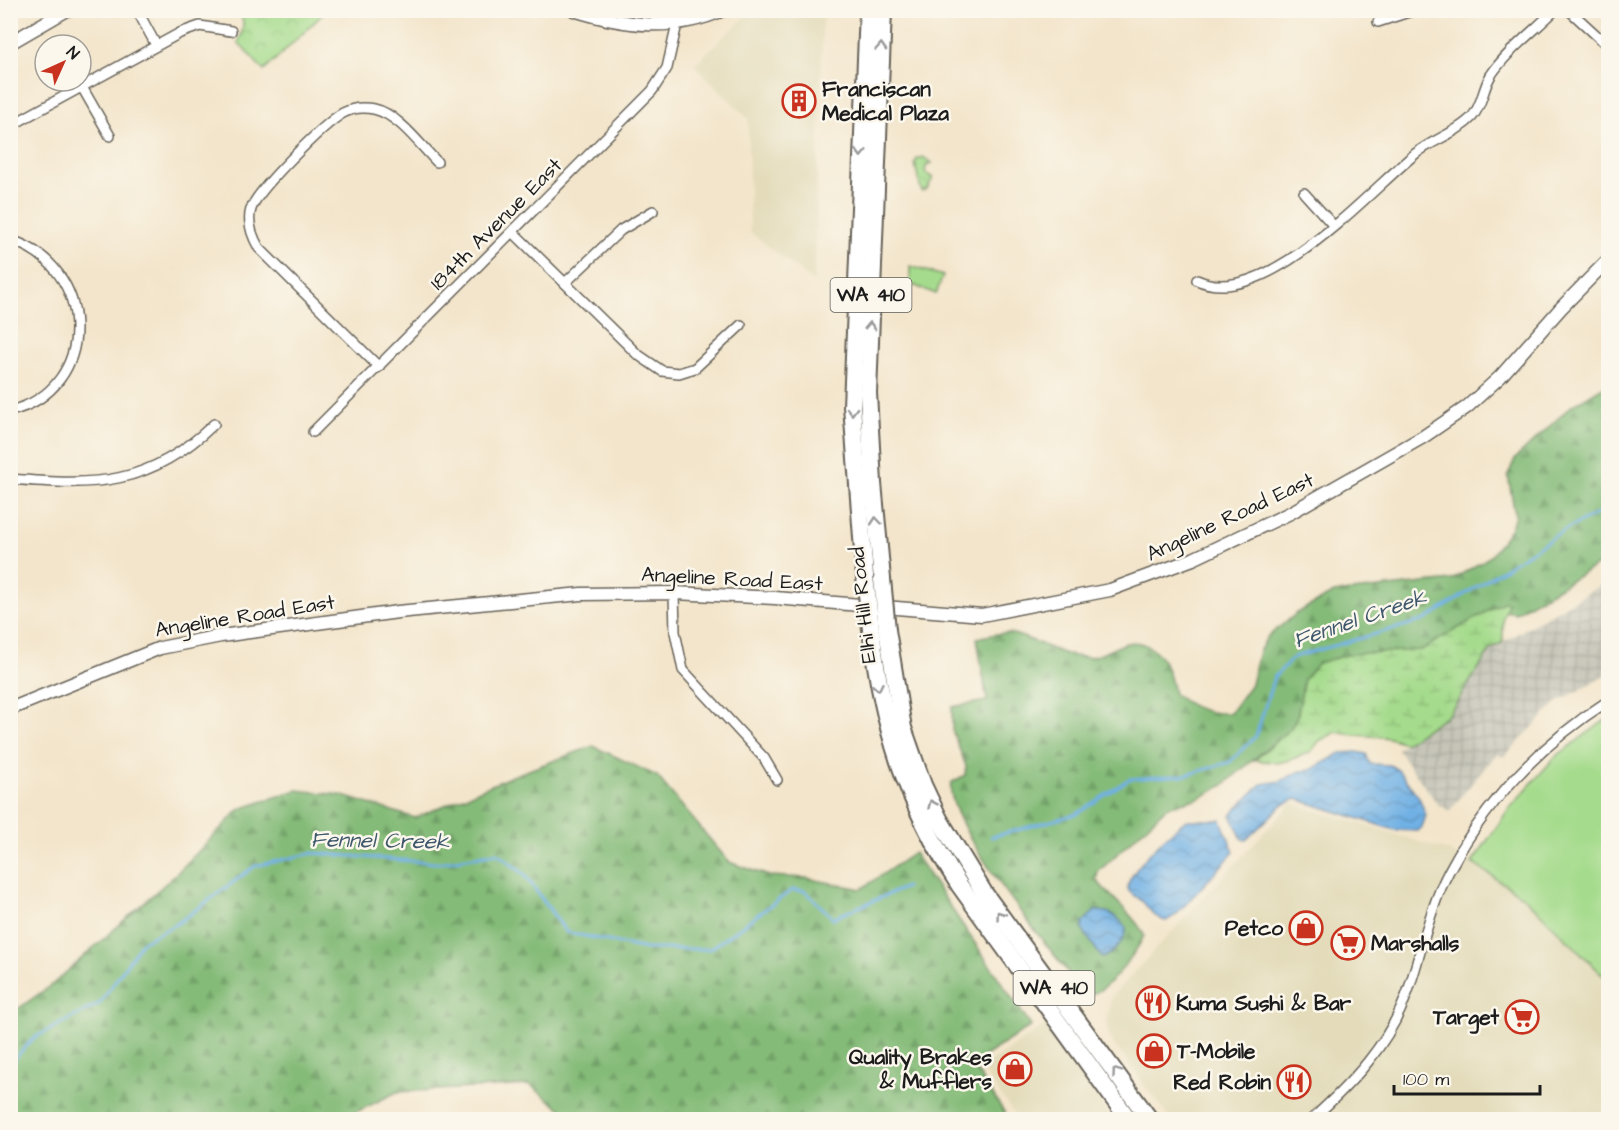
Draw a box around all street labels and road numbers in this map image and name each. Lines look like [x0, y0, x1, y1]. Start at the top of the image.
street label: 184th Avenue East [423, 151, 569, 297]
road number: WA 410 [830, 278, 912, 312]
street label: Angeline Road East [1142, 465, 1320, 570]
street label: Elhi Hill Road [842, 545, 884, 665]
street label: Angeline Road East [640, 560, 824, 600]
street label: Angeline Road East [153, 587, 338, 647]
road number: WA 410 [1014, 971, 1094, 1005]

